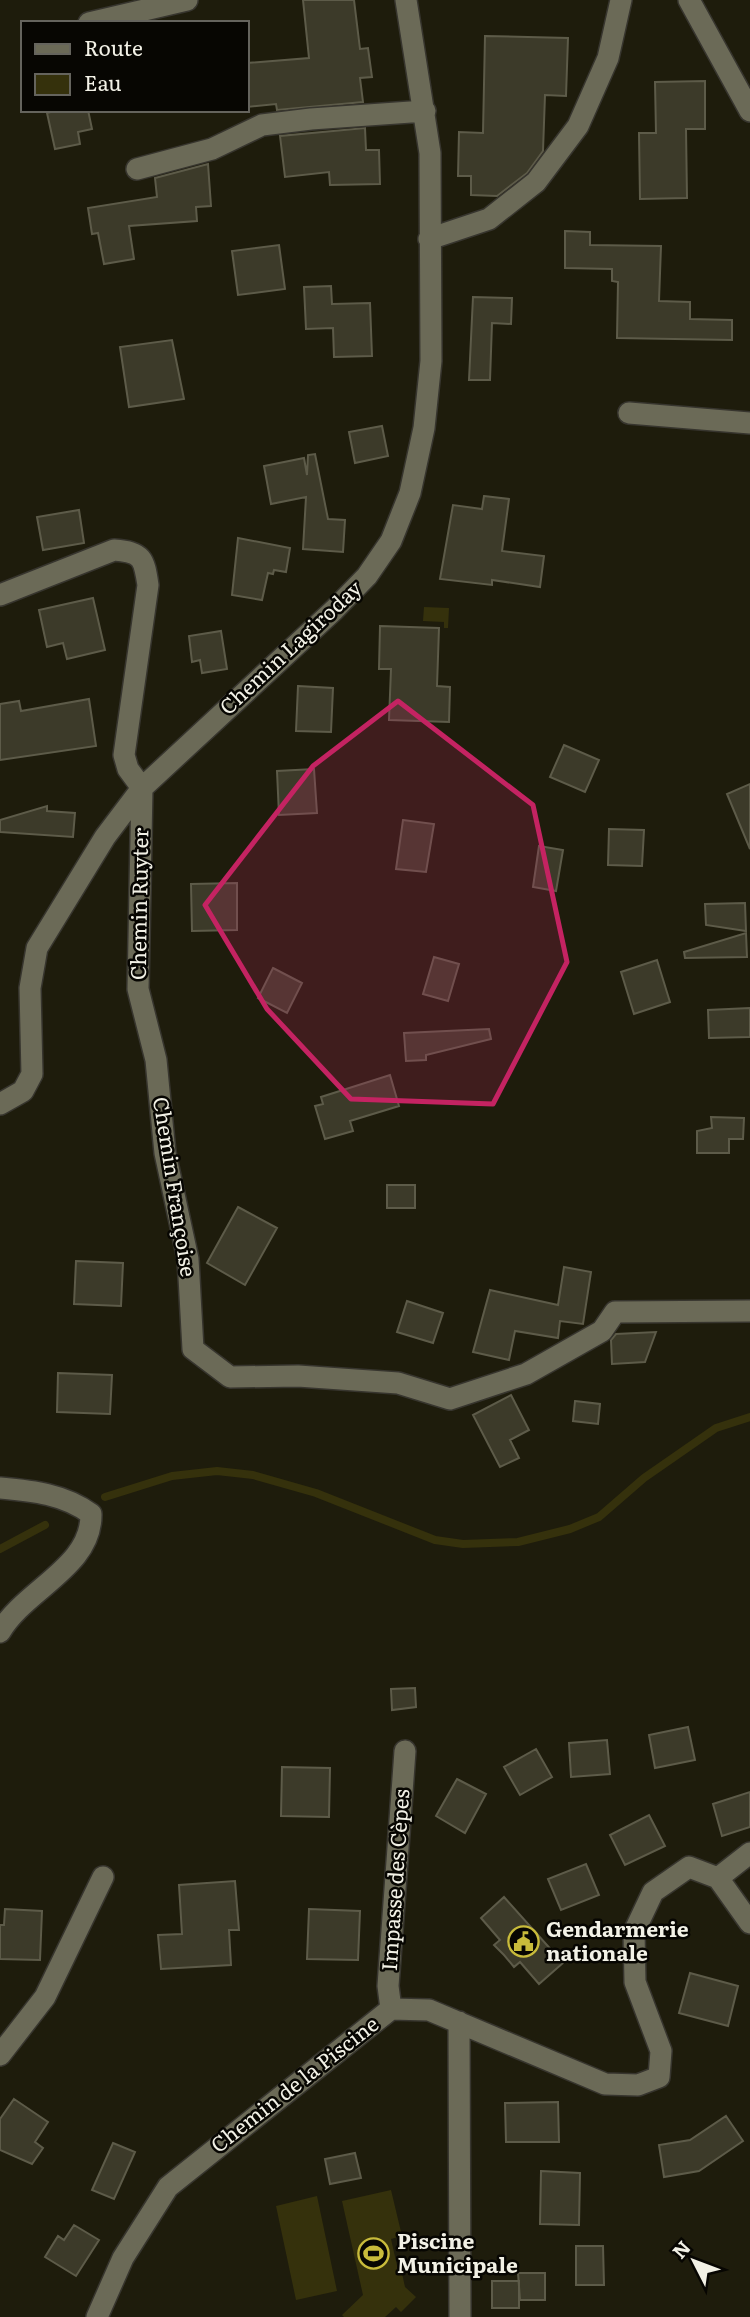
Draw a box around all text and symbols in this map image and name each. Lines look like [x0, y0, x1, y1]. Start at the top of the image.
legend [21, 21, 248, 112]
text: Route [84, 31, 143, 62]
text: Eau [84, 66, 122, 97]
street label: Chemin Lagiroday [211, 571, 368, 721]
street label: Chemin Ruyter [121, 827, 154, 980]
street label: Chemin Françoise [147, 1094, 206, 1279]
street label: Impasse des Cèpes [372, 1788, 415, 1972]
place label: Gendarmerie nationale [546, 1912, 689, 1967]
public building icon: Gendarmerie nationale [506, 1925, 540, 1959]
street label: Chemin de la Piscine [203, 2007, 384, 2159]
place label: Piscine Municipale [397, 2224, 518, 2279]
north arrow [659, 2226, 729, 2296]
text: N [665, 2234, 696, 2264]
sports icon: Piscine Municipale [357, 2237, 391, 2271]

